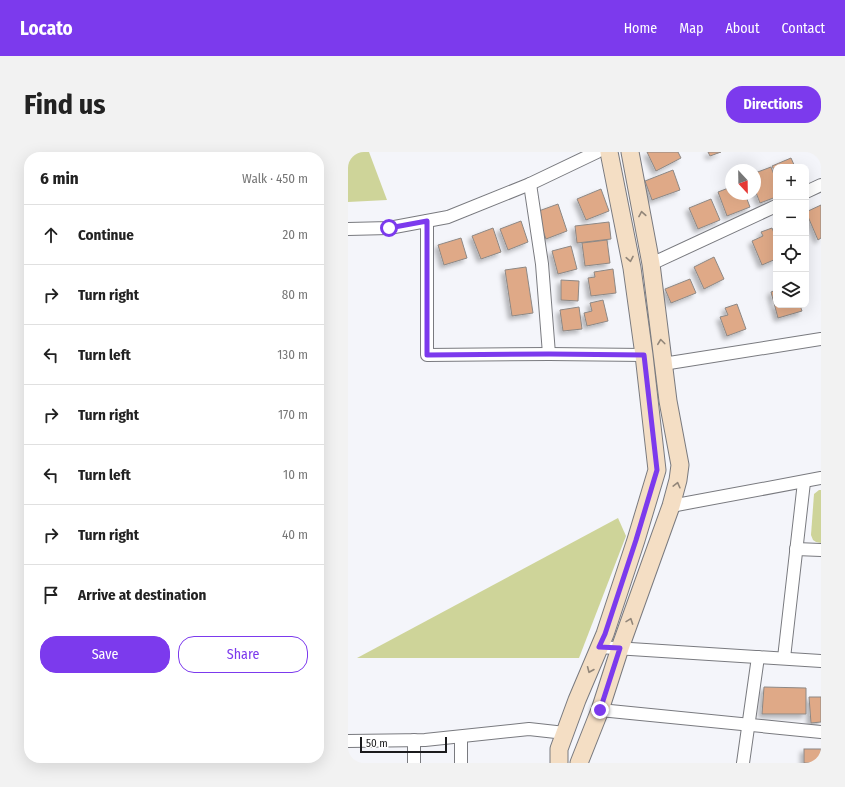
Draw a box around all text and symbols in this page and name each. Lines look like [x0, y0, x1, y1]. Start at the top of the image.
text: Locato [20, 17, 73, 40]
text: Home [624, 20, 657, 37]
text: Map [679, 20, 703, 37]
text: About [725, 20, 760, 37]
text: Contact [782, 20, 825, 37]
button: Directions [726, 86, 821, 123]
text: Find us [24, 88, 106, 121]
north arrow [725, 164, 761, 200]
map controls [773, 164, 809, 308]
button: + [773, 164, 809, 200]
text: 6 min [40, 168, 79, 189]
text: Walk · 450 m [242, 171, 308, 186]
button: − [773, 200, 809, 236]
one-way arrow [638, 211, 646, 217]
route start [380, 219, 398, 237]
icon: ahead [40, 224, 62, 246]
text: Continue [78, 226, 134, 244]
text: 20 m [282, 227, 308, 242]
button: locate [773, 236, 809, 272]
one-way arrow [625, 256, 633, 262]
button: layers [773, 272, 809, 308]
icon: right [40, 284, 62, 306]
text: Turn right [78, 286, 139, 304]
text: 80 m [282, 287, 308, 302]
one-way arrow [657, 339, 666, 346]
icon: left [40, 344, 62, 366]
text: Turn left [78, 346, 131, 364]
text: 130 m [277, 347, 308, 362]
icon: right [40, 404, 62, 426]
text: Turn right [78, 406, 139, 424]
text: 170 m [278, 407, 308, 422]
icon: left [40, 464, 62, 486]
text: Turn left [78, 466, 131, 484]
text: 10 m [283, 467, 308, 482]
one-way arrow [672, 481, 680, 488]
icon: right [40, 524, 62, 546]
text: Turn right [78, 526, 139, 544]
text: 40 m [282, 527, 308, 542]
icon: arrive [40, 584, 62, 606]
text: Arrive at destination [78, 586, 206, 604]
one-way arrow [625, 617, 633, 624]
button: Save [40, 636, 170, 673]
button: Share [178, 636, 308, 673]
one-way arrow [586, 666, 594, 673]
route end [591, 701, 609, 719]
scale bar [360, 735, 447, 754]
text: 50 m [366, 737, 388, 750]

